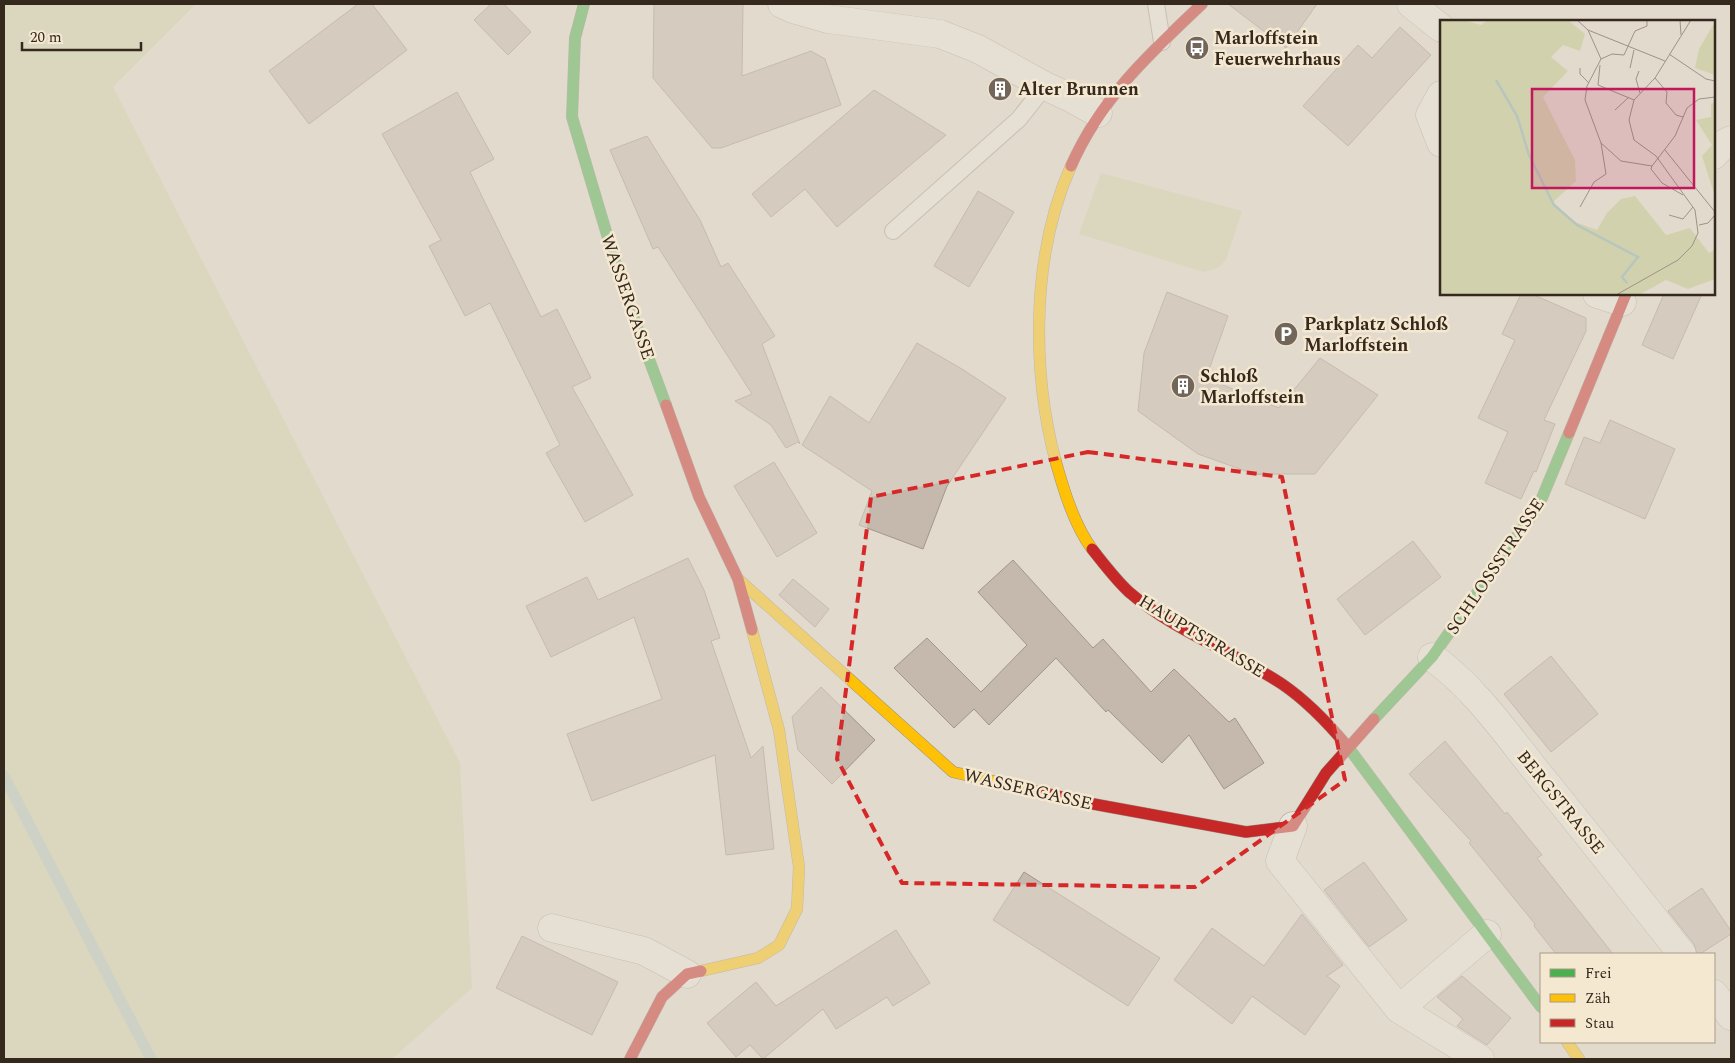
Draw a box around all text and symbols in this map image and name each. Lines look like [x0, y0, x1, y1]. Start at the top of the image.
scale bar [22, 20, 141, 52]
inset map [1440, 20, 1715, 295]
place label: Marloffstein Feuerwehrhaus [1214, 25, 1341, 73]
text: 20 m [30, 26, 62, 49]
bus stop icon: Marloffstein Feuerwehrhaus [1184, 35, 1210, 61]
building icon: Alter Brunnen [987, 76, 1013, 102]
place label: Alter Brunnen [1018, 76, 1139, 103]
street label: WASSERGASSE [593, 231, 662, 363]
place label: Parkplatz Schloß Marloffstein [1304, 311, 1448, 359]
parking icon: Parkplatz Schloß Marloffstein [1273, 321, 1299, 347]
place label: Schloß Marloffstein [1200, 363, 1304, 411]
building icon: Schloß Marloffstein [1170, 373, 1196, 399]
street label: SCHLOSSSTRASSE [1439, 492, 1551, 640]
street label: HAUPTSTRASSE [1133, 588, 1270, 685]
street label: BERGSTRASSE [1510, 744, 1611, 860]
street label: WASSERGASSE [961, 762, 1095, 817]
legend [1540, 953, 1715, 1043]
text: Frei [1585, 962, 1612, 985]
text: Zäh [1585, 987, 1611, 1010]
text: Stau [1585, 1012, 1614, 1035]

